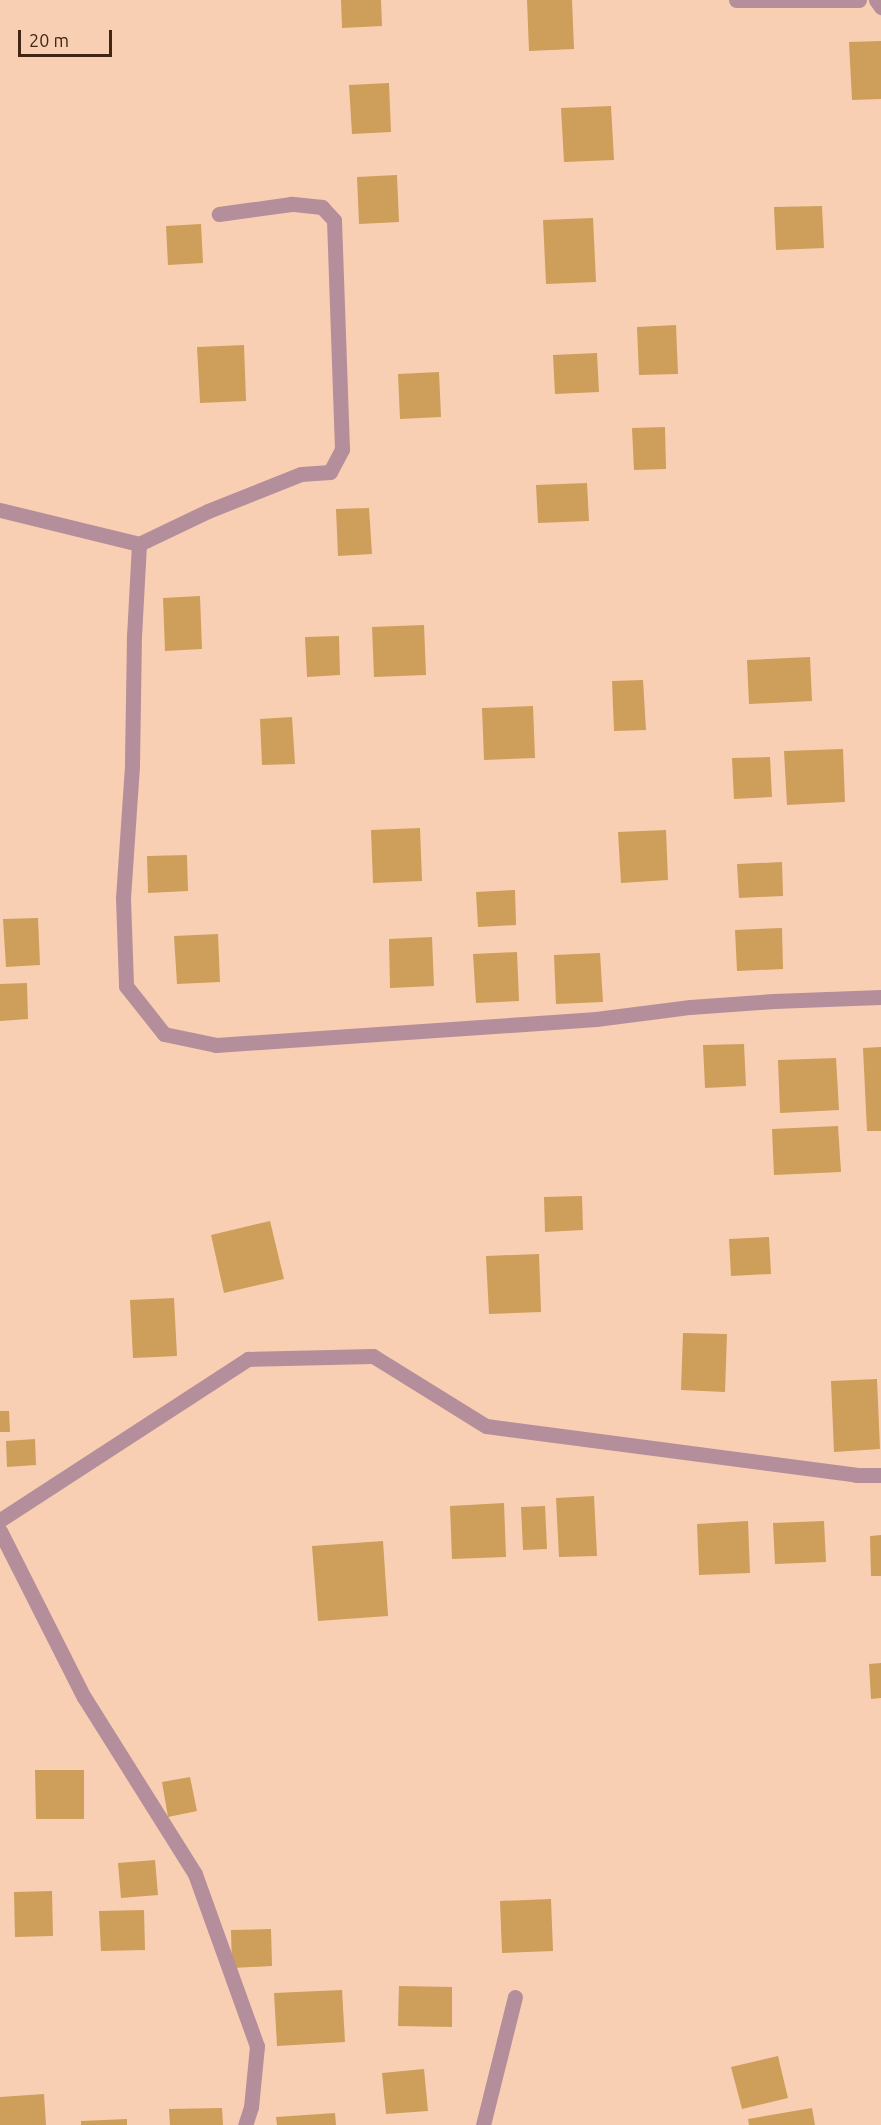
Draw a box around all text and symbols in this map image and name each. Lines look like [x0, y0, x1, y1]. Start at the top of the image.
scale bar [21, 18, 116, 56]
text: 20 m [29, 30, 69, 50]

